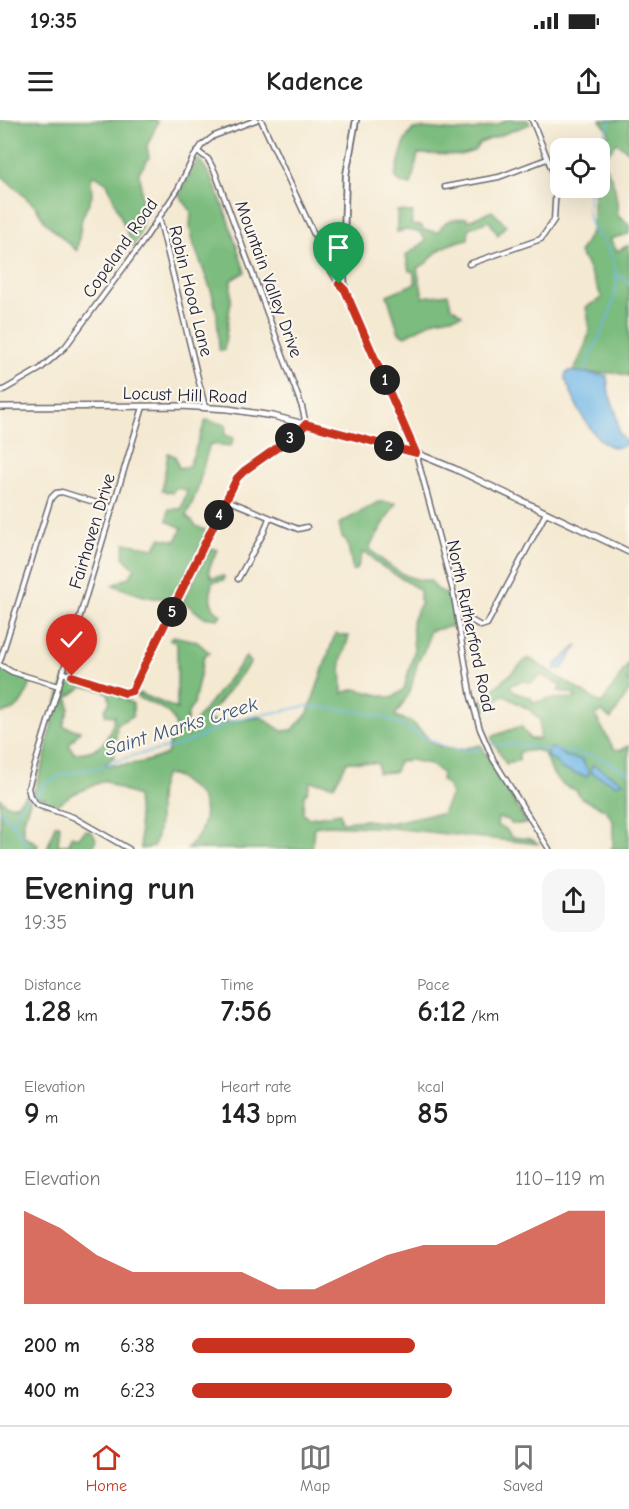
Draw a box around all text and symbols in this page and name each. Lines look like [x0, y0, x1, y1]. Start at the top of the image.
text: 19:35 [30, 8, 77, 34]
icon: menu [24, 65, 57, 98]
icon: share [572, 65, 605, 98]
text: Kadence [266, 66, 363, 97]
map controls [550, 138, 610, 198]
button: locate [550, 138, 610, 198]
street label: Copeland Road [78, 194, 162, 302]
street label: Mountain Valley Drive [230, 198, 307, 360]
pin [313, 222, 364, 284]
street label: Robin Hood Lane [164, 223, 217, 359]
icon: arrive [322, 231, 355, 264]
pin: 1 [370, 365, 400, 395]
text: 1 [382, 371, 388, 389]
street label: Locust Hill Road [122, 383, 248, 408]
pin: 3 [275, 423, 305, 453]
text: 3 [286, 429, 294, 447]
pin: 2 [374, 431, 404, 461]
text: 2 [385, 437, 393, 455]
street label: Fairhaven Drive [65, 471, 120, 591]
pin: 4 [204, 500, 234, 530]
text: 4 [215, 506, 223, 524]
street label: North Rutherford Road [442, 538, 499, 714]
pin: 5 [157, 597, 187, 627]
text: 5 [168, 603, 176, 621]
pin [46, 614, 97, 676]
icon: check [55, 623, 88, 656]
water label: Saint Marks Creek [102, 692, 261, 761]
text: Evening run [24, 869, 195, 907]
button: share [542, 869, 605, 932]
text: 19:35 [24, 911, 67, 934]
text: Distance [24, 976, 81, 994]
text: Time [221, 976, 254, 994]
text: Pace [417, 976, 450, 994]
text: 1.28 [24, 994, 72, 1029]
text: 7:56 [221, 994, 272, 1029]
text: 6:12 [417, 994, 466, 1029]
text: km [72, 1007, 98, 1025]
text: /km [466, 1007, 499, 1025]
text: Elevation [24, 1078, 85, 1096]
text: Heart rate [221, 1078, 291, 1096]
text: kcal [417, 1078, 444, 1096]
text: 9 [24, 1096, 40, 1131]
text: 143 [221, 1096, 261, 1131]
text: 85 [417, 1096, 449, 1131]
text: m [40, 1109, 58, 1127]
text: bpm [261, 1109, 297, 1127]
text: Elevation [24, 1167, 101, 1190]
text: 110–119 m [515, 1167, 605, 1190]
text: 200 m [24, 1334, 80, 1357]
text: 6:38 [120, 1334, 155, 1357]
text: 400 m [24, 1379, 79, 1402]
text: 6:23 [120, 1379, 155, 1402]
tab: Home [86, 1441, 127, 1495]
tab: Map [299, 1441, 332, 1495]
tab: Saved [503, 1441, 543, 1495]

